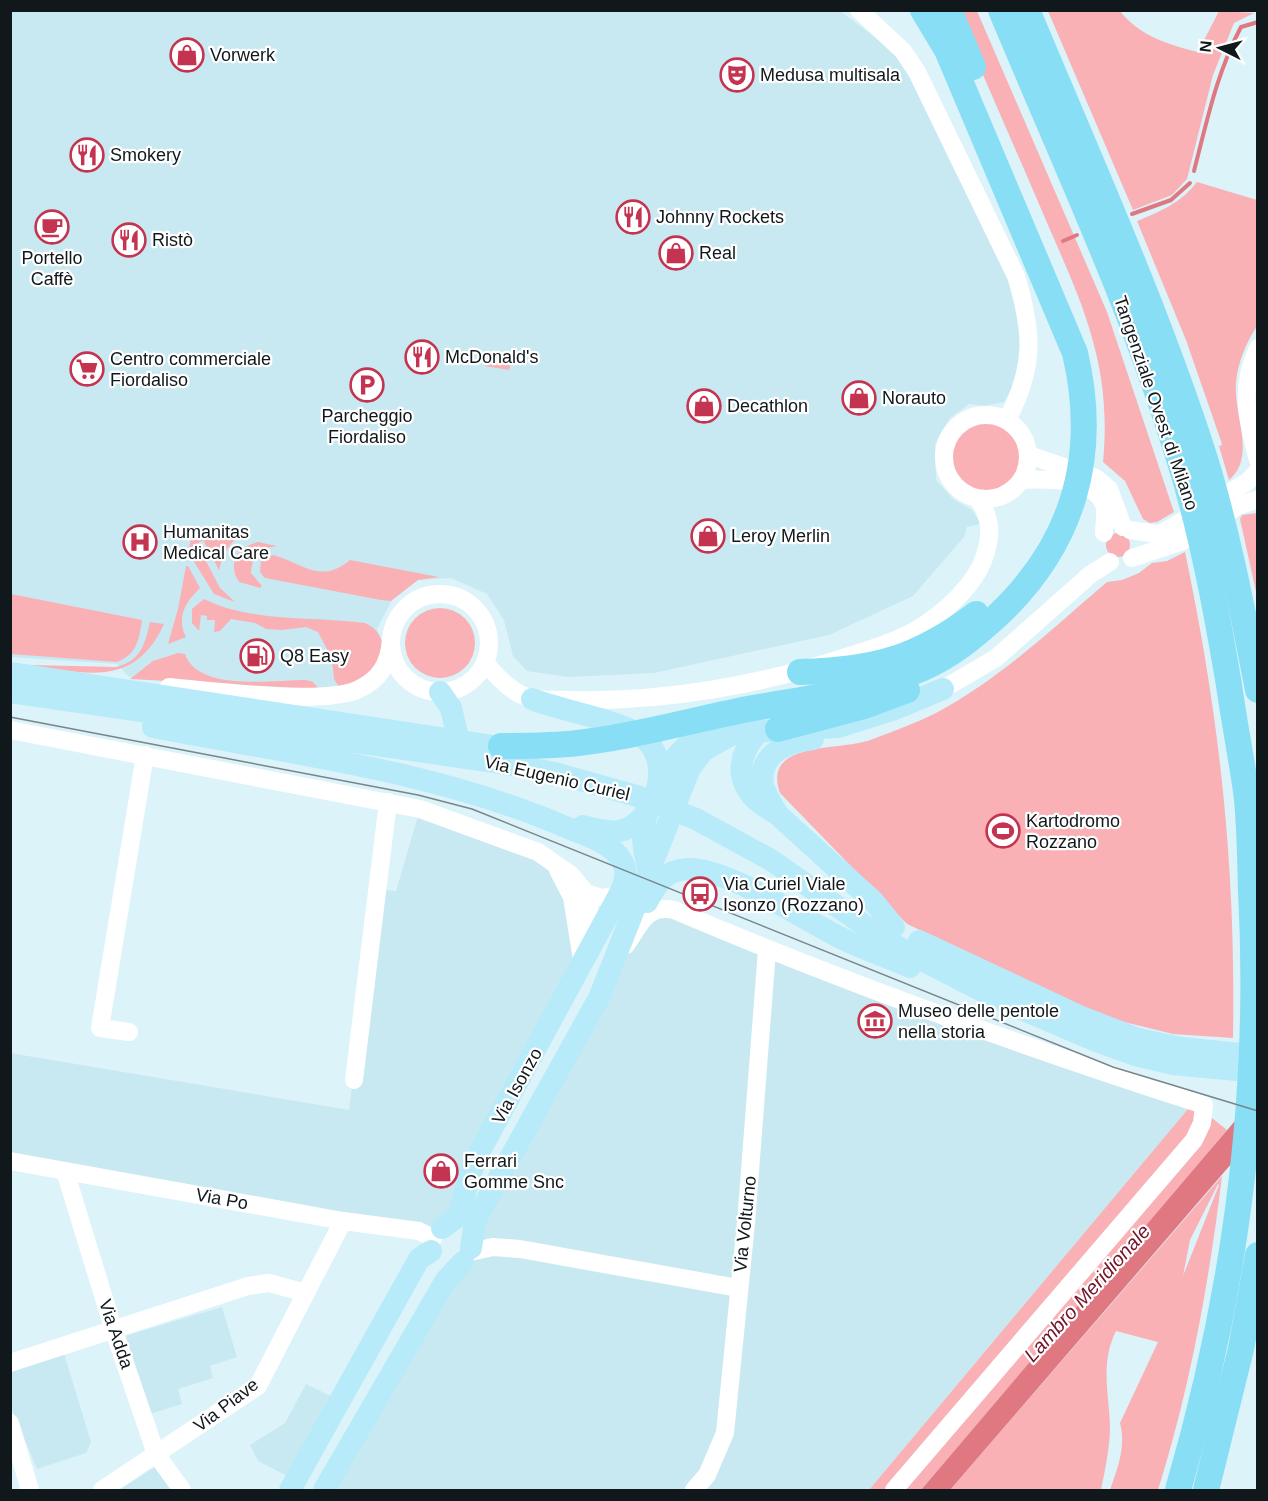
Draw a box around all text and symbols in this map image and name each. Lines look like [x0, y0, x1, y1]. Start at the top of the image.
north arrow [1190, 18, 1250, 78]
shop icon: Vorwerk [169, 37, 205, 73]
text: N [1197, 40, 1215, 53]
place label: Vorwerk [210, 45, 276, 65]
theatre icon: Medusa multisala [719, 57, 755, 93]
place label: Medusa multisala [760, 65, 901, 85]
restaurant icon: Smokery [69, 137, 105, 173]
place label: Smokery [110, 145, 181, 165]
restaurant icon: Johnny Rockets [615, 199, 651, 235]
place label: Johnny Rockets [656, 207, 784, 227]
cafe icon: Portello Caffè [34, 209, 70, 245]
restaurant icon: Ristò [111, 222, 147, 258]
place label: Ristò [152, 230, 193, 250]
shop icon: Real [658, 235, 694, 271]
place label: Real [699, 243, 736, 263]
place label: Portello Caffè [21, 248, 83, 289]
street label: Tangenziale Ovest di Milano [1110, 293, 1202, 513]
restaurant icon: McDonald's [404, 339, 440, 375]
place label: McDonald's [445, 347, 538, 367]
place label: Centro commerciale Fiordaliso [110, 349, 271, 390]
supermarket icon: Centro commerciale Fiordaliso [69, 351, 105, 387]
parking icon: Parcheggio Fiordaliso [349, 367, 385, 403]
shop icon: Norauto [841, 380, 877, 416]
shop icon: Decathlon [686, 388, 722, 424]
place label: Norauto [882, 388, 946, 408]
place label: Decathlon [727, 396, 808, 416]
place label: Parcheggio Fiordaliso [321, 406, 413, 447]
shop icon: Leroy Merlin [690, 518, 726, 554]
place label: Humanitas Medical Care [163, 522, 269, 563]
hospital icon: Humanitas Medical Care [122, 524, 158, 560]
place label: Leroy Merlin [731, 526, 830, 546]
fuel station icon: Q8 Easy [239, 638, 275, 674]
place label: Q8 Easy [280, 646, 349, 666]
street label: Via Eugenio Curiel [482, 752, 632, 804]
place label: Kartodromo Rozzano [1026, 811, 1120, 852]
sports icon: Kartodromo Rozzano [985, 813, 1021, 849]
place label: Via Curiel Viale Isonzo (Rozzano) [723, 874, 864, 915]
bus stop icon: Via Curiel Viale Isonzo (Rozzano) [682, 876, 718, 912]
place label: Museo delle pentole nella storia [898, 1001, 1059, 1042]
museum icon: Museo delle pentole nella storia [857, 1003, 893, 1039]
street label: Via Isonzo [488, 1045, 546, 1127]
place label: Ferrari Gomme Snc [464, 1151, 564, 1192]
shop icon: Ferrari Gomme Snc [423, 1153, 459, 1189]
street label: Via Volturno [730, 1175, 760, 1273]
street label: Via Po [194, 1185, 250, 1213]
water label: Lambro Meridionale [1020, 1220, 1154, 1366]
street label: Via Adda [95, 1297, 137, 1372]
street label: Via Piave [190, 1374, 262, 1436]

